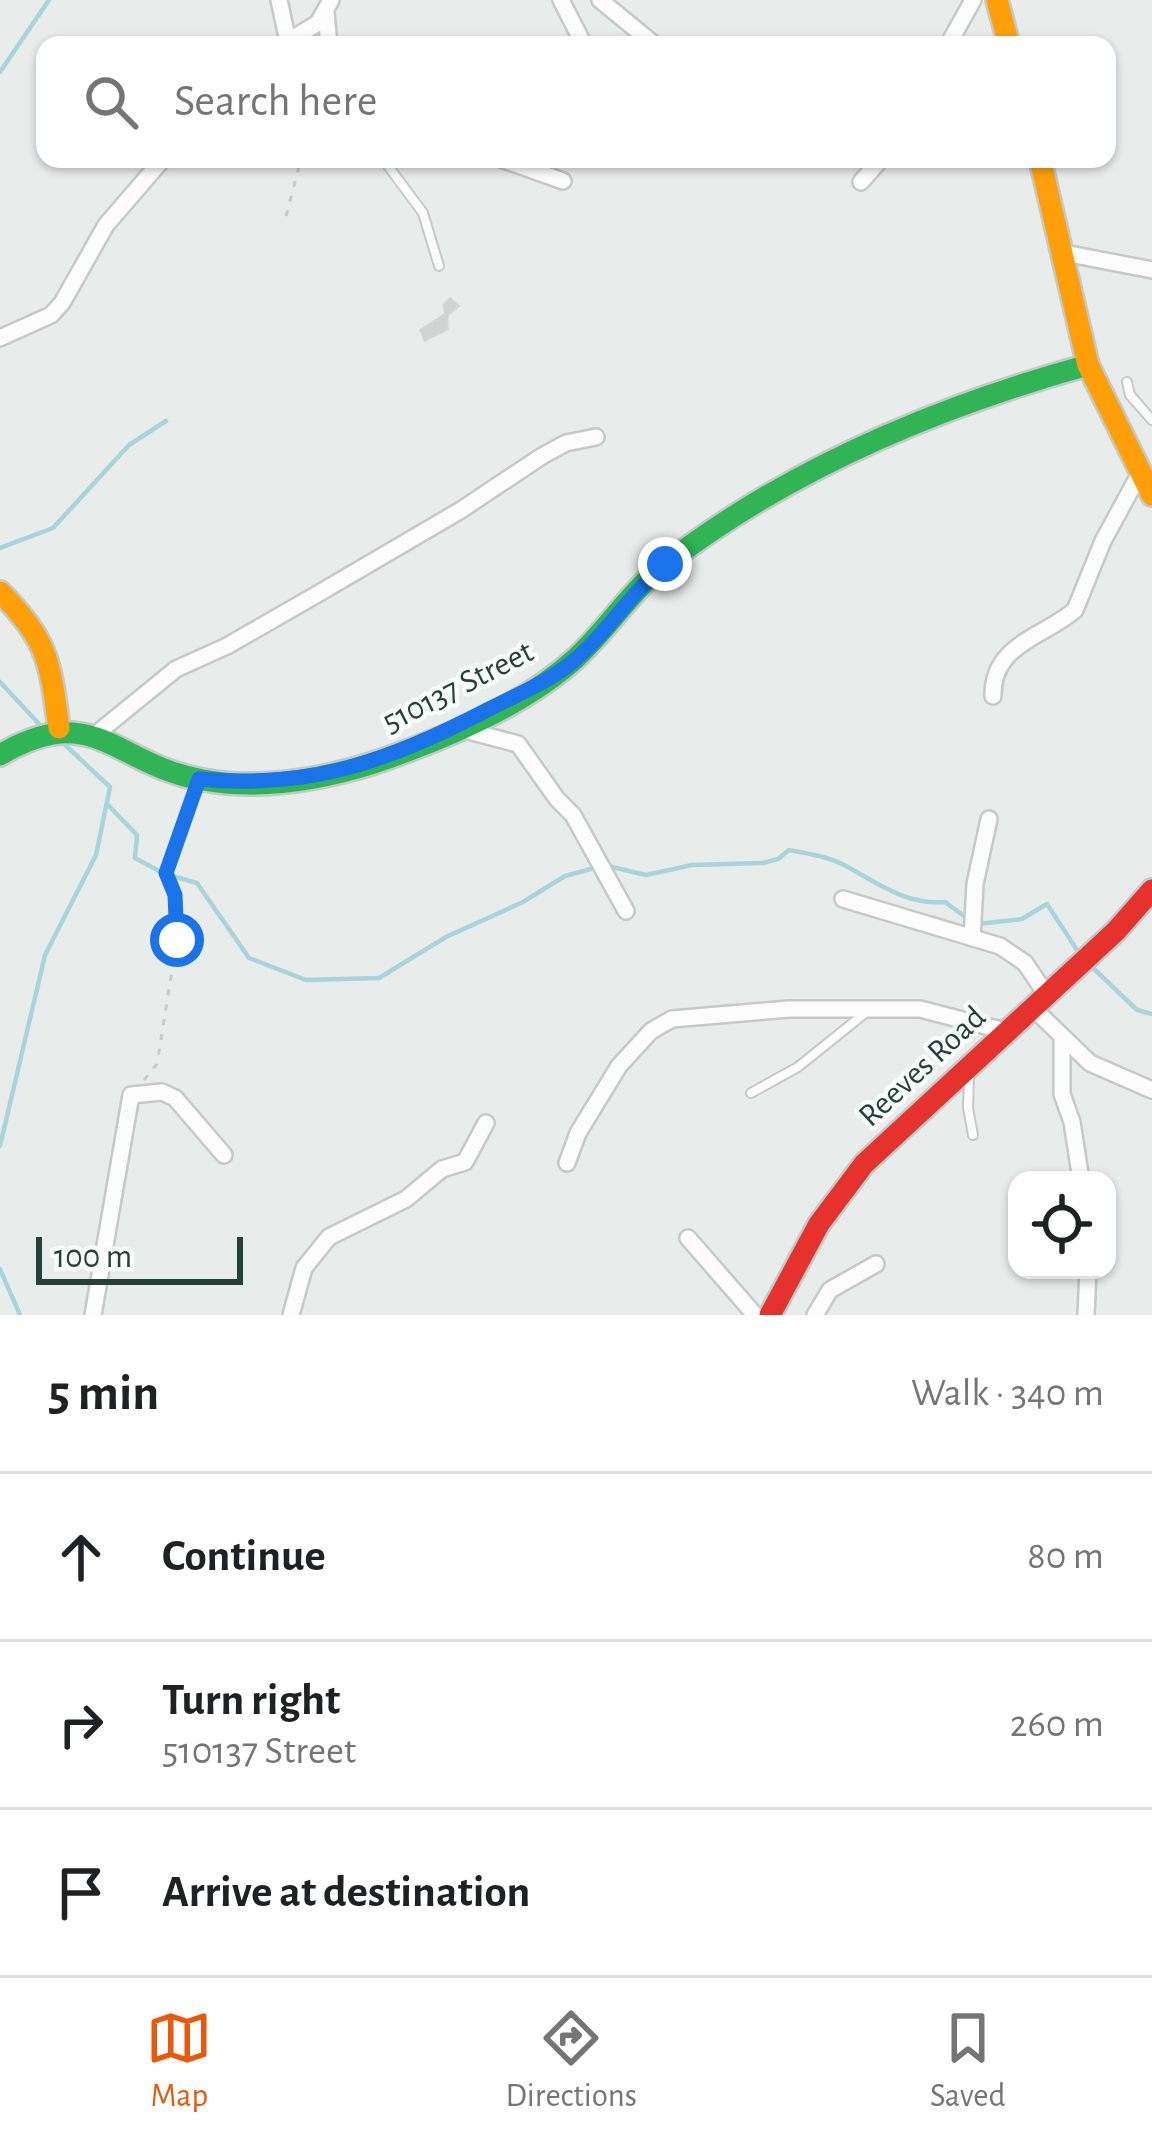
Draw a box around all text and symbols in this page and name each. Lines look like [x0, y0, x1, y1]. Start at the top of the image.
search box [36, 36, 1116, 168]
icon: search [78, 69, 144, 135]
text: Search here [174, 79, 377, 124]
route end [638, 537, 692, 591]
street label: 510137 Street [377, 635, 539, 739]
route start [150, 913, 204, 967]
street label: Reeves Road [853, 1000, 992, 1133]
map controls [1008, 1171, 1116, 1279]
button: locate [1008, 1171, 1116, 1279]
scale bar [36, 1231, 243, 1284]
text: 100 m [54, 1241, 132, 1274]
text: 5 min [48, 1368, 159, 1419]
text: Walk · 340 m [911, 1374, 1104, 1413]
icon: ahead [48, 1524, 114, 1590]
text: Continue [162, 1534, 326, 1579]
text: 80 m [1027, 1537, 1104, 1576]
text: Turn right [162, 1678, 340, 1723]
icon: right [48, 1692, 114, 1758]
text: 260 m [1010, 1705, 1104, 1744]
text: 510137 Street [162, 1732, 356, 1771]
icon: arrive [48, 1860, 114, 1926]
text: Arrive at destination [162, 1870, 530, 1915]
tab: Map [146, 2005, 212, 2117]
tab: Directions [505, 2005, 637, 2117]
tab: Saved [930, 2005, 1005, 2117]

